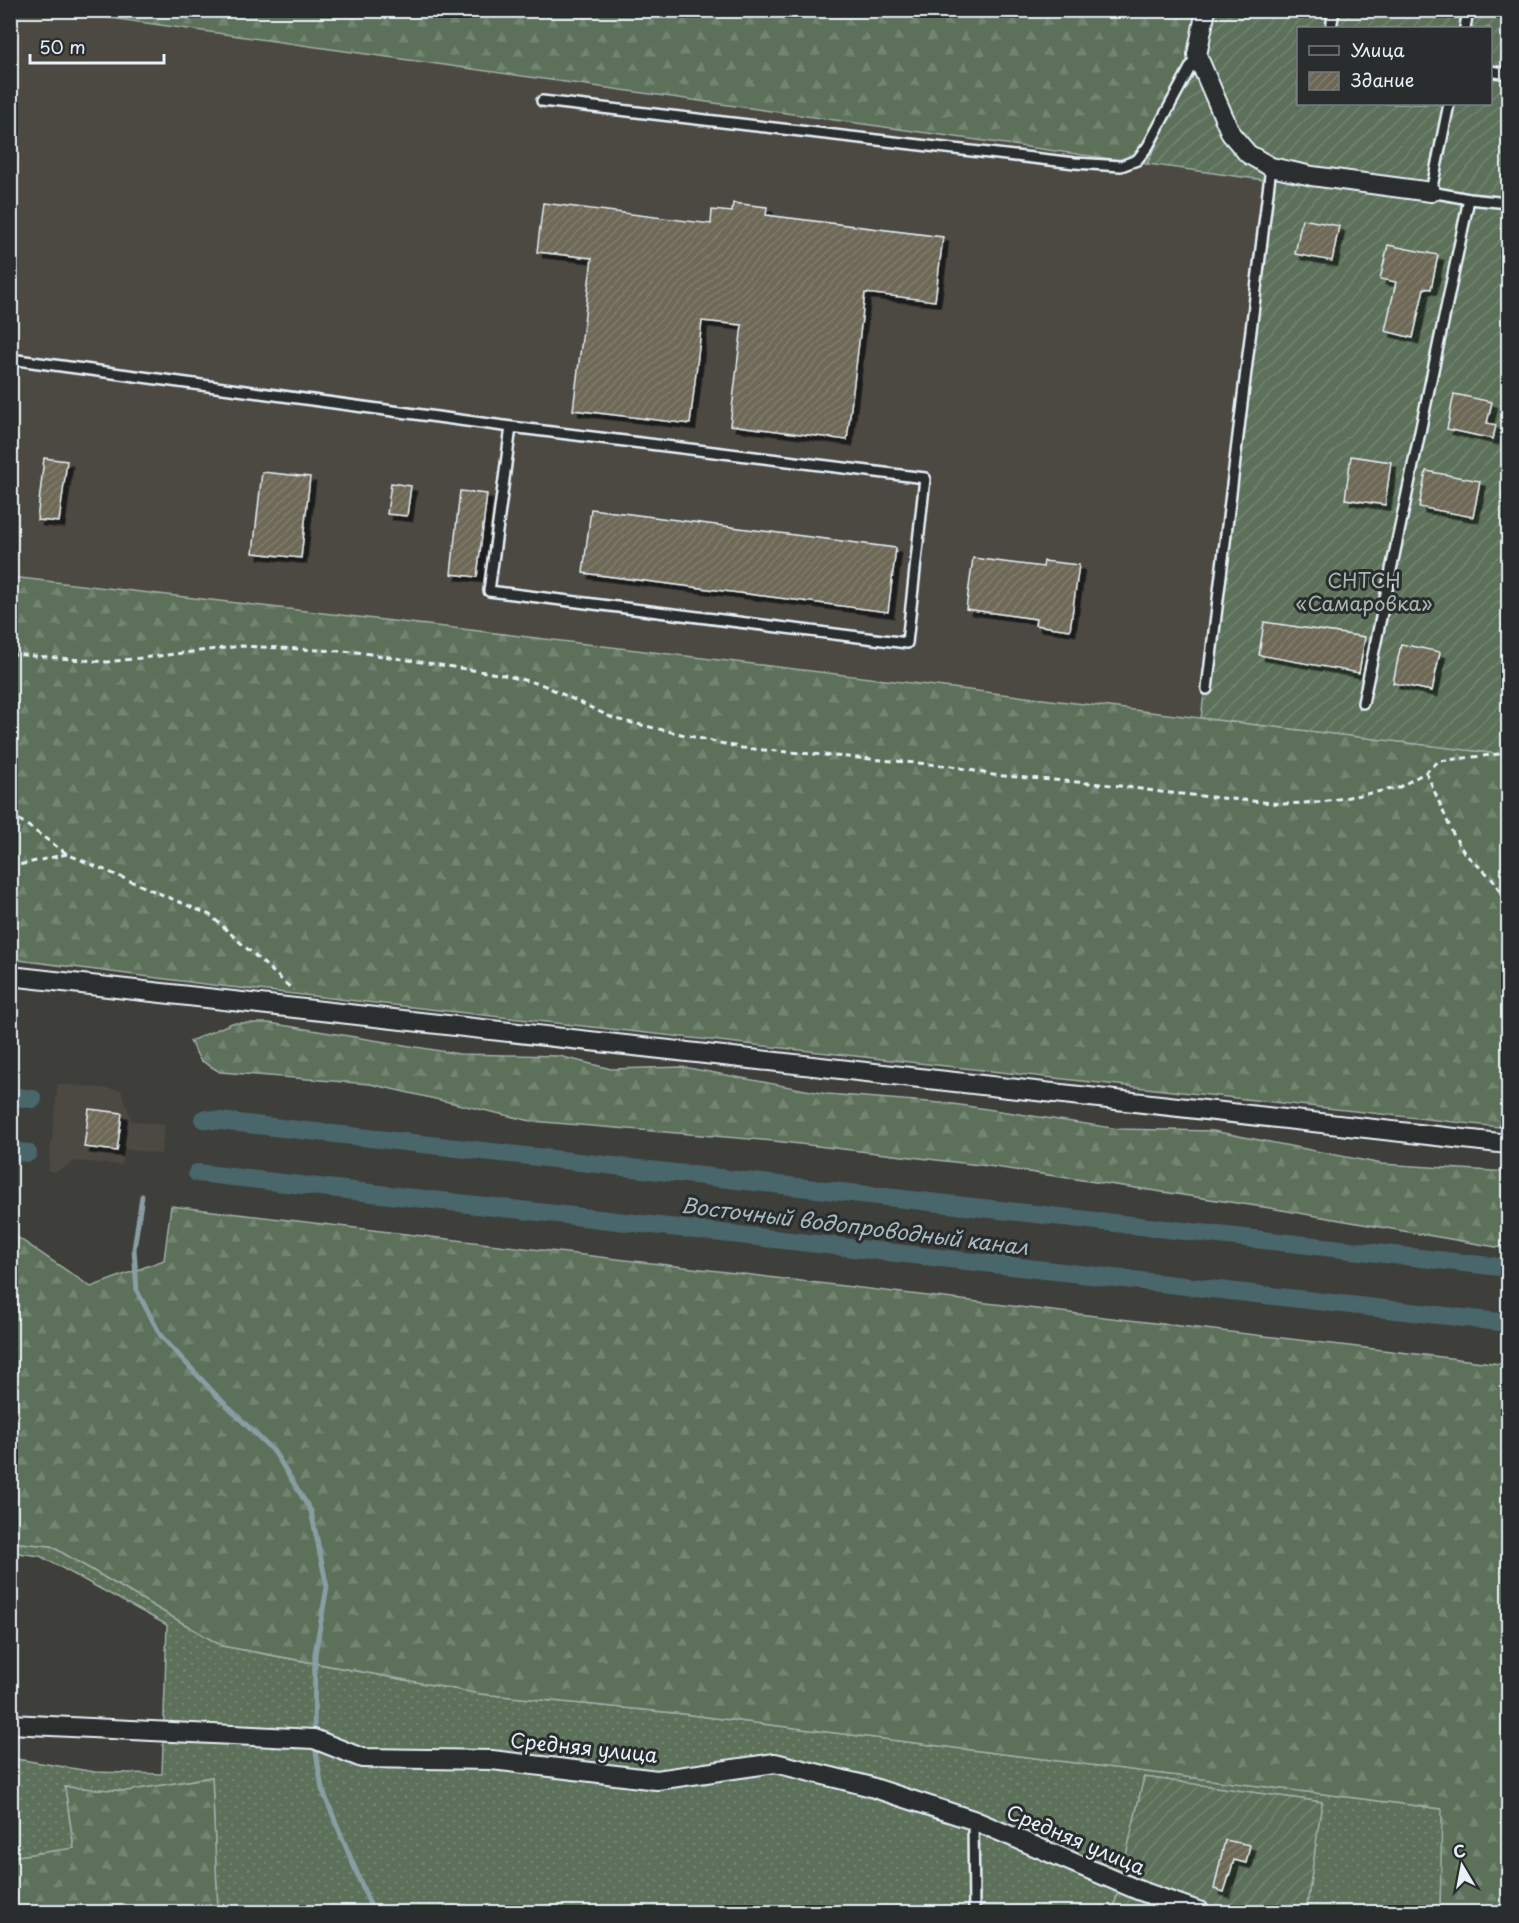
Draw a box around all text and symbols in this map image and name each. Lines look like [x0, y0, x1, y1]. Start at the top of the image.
scale bar [30, 27, 164, 65]
legend [1297, 27, 1492, 105]
text: 50 m [39, 33, 86, 60]
text: Улица [1351, 36, 1405, 63]
text: Здание [1351, 66, 1414, 93]
park label: СНТСН «Самаровка» [1295, 565, 1433, 618]
water label: Восточный водопроводный канал [679, 1188, 1031, 1262]
street label: Средняя улица [509, 1724, 660, 1770]
street label: Средняя улица [1002, 1796, 1150, 1882]
north arrow [1432, 1836, 1492, 1896]
text: С [1451, 1837, 1467, 1863]

